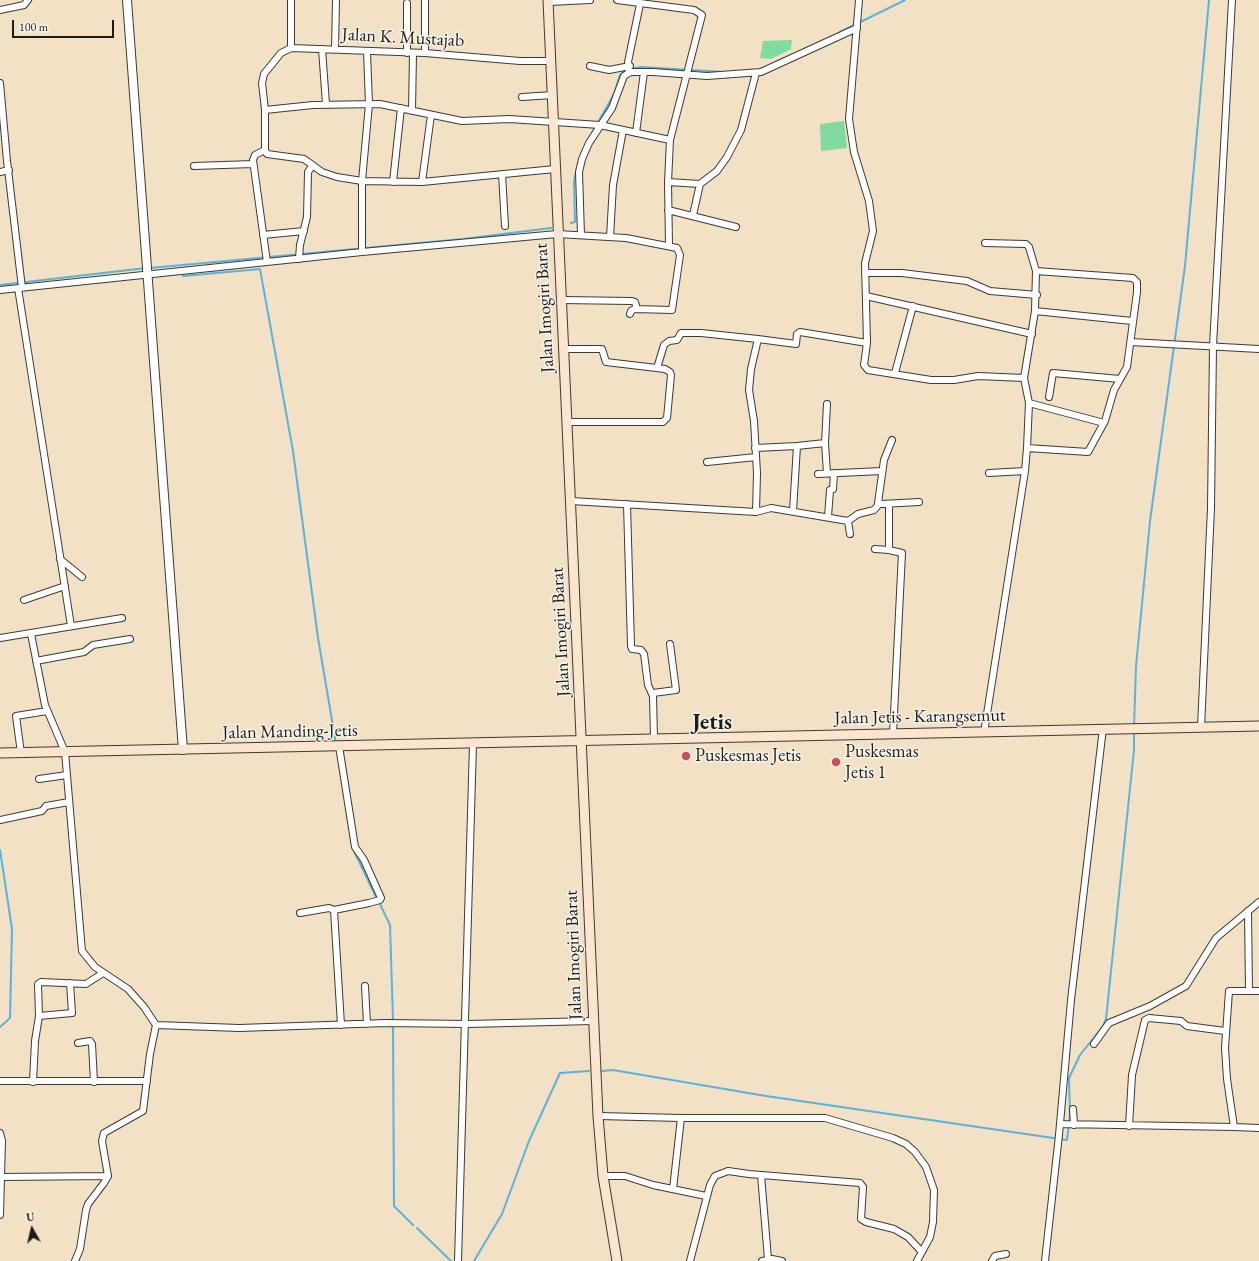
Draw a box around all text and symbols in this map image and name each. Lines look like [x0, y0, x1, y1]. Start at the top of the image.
scale bar [14, 12, 116, 38]
text: 100 m [19, 19, 48, 35]
street label: Jalan K. Mustajab [341, 24, 465, 52]
street label: Jalan Imogiri Barat [531, 243, 559, 373]
street label: Jalan Imogiri Barat [547, 567, 575, 697]
street label: Jalan Jetis - Karangsemut [834, 705, 1006, 729]
district label: Jetis [692, 710, 732, 736]
street label: Jalan Manding-Jetis [222, 720, 358, 744]
place label: Puskesmas Jetis 1 [845, 741, 919, 784]
place label: Puskesmas Jetis [695, 745, 801, 767]
marker: Puskesmas Jetis [680, 750, 692, 762]
marker: Puskesmas Jetis 1 [830, 756, 842, 768]
street label: Jalan Imogiri Barat [561, 890, 587, 1020]
north arrow [12, 1209, 52, 1249]
text: U [25, 1210, 35, 1225]

